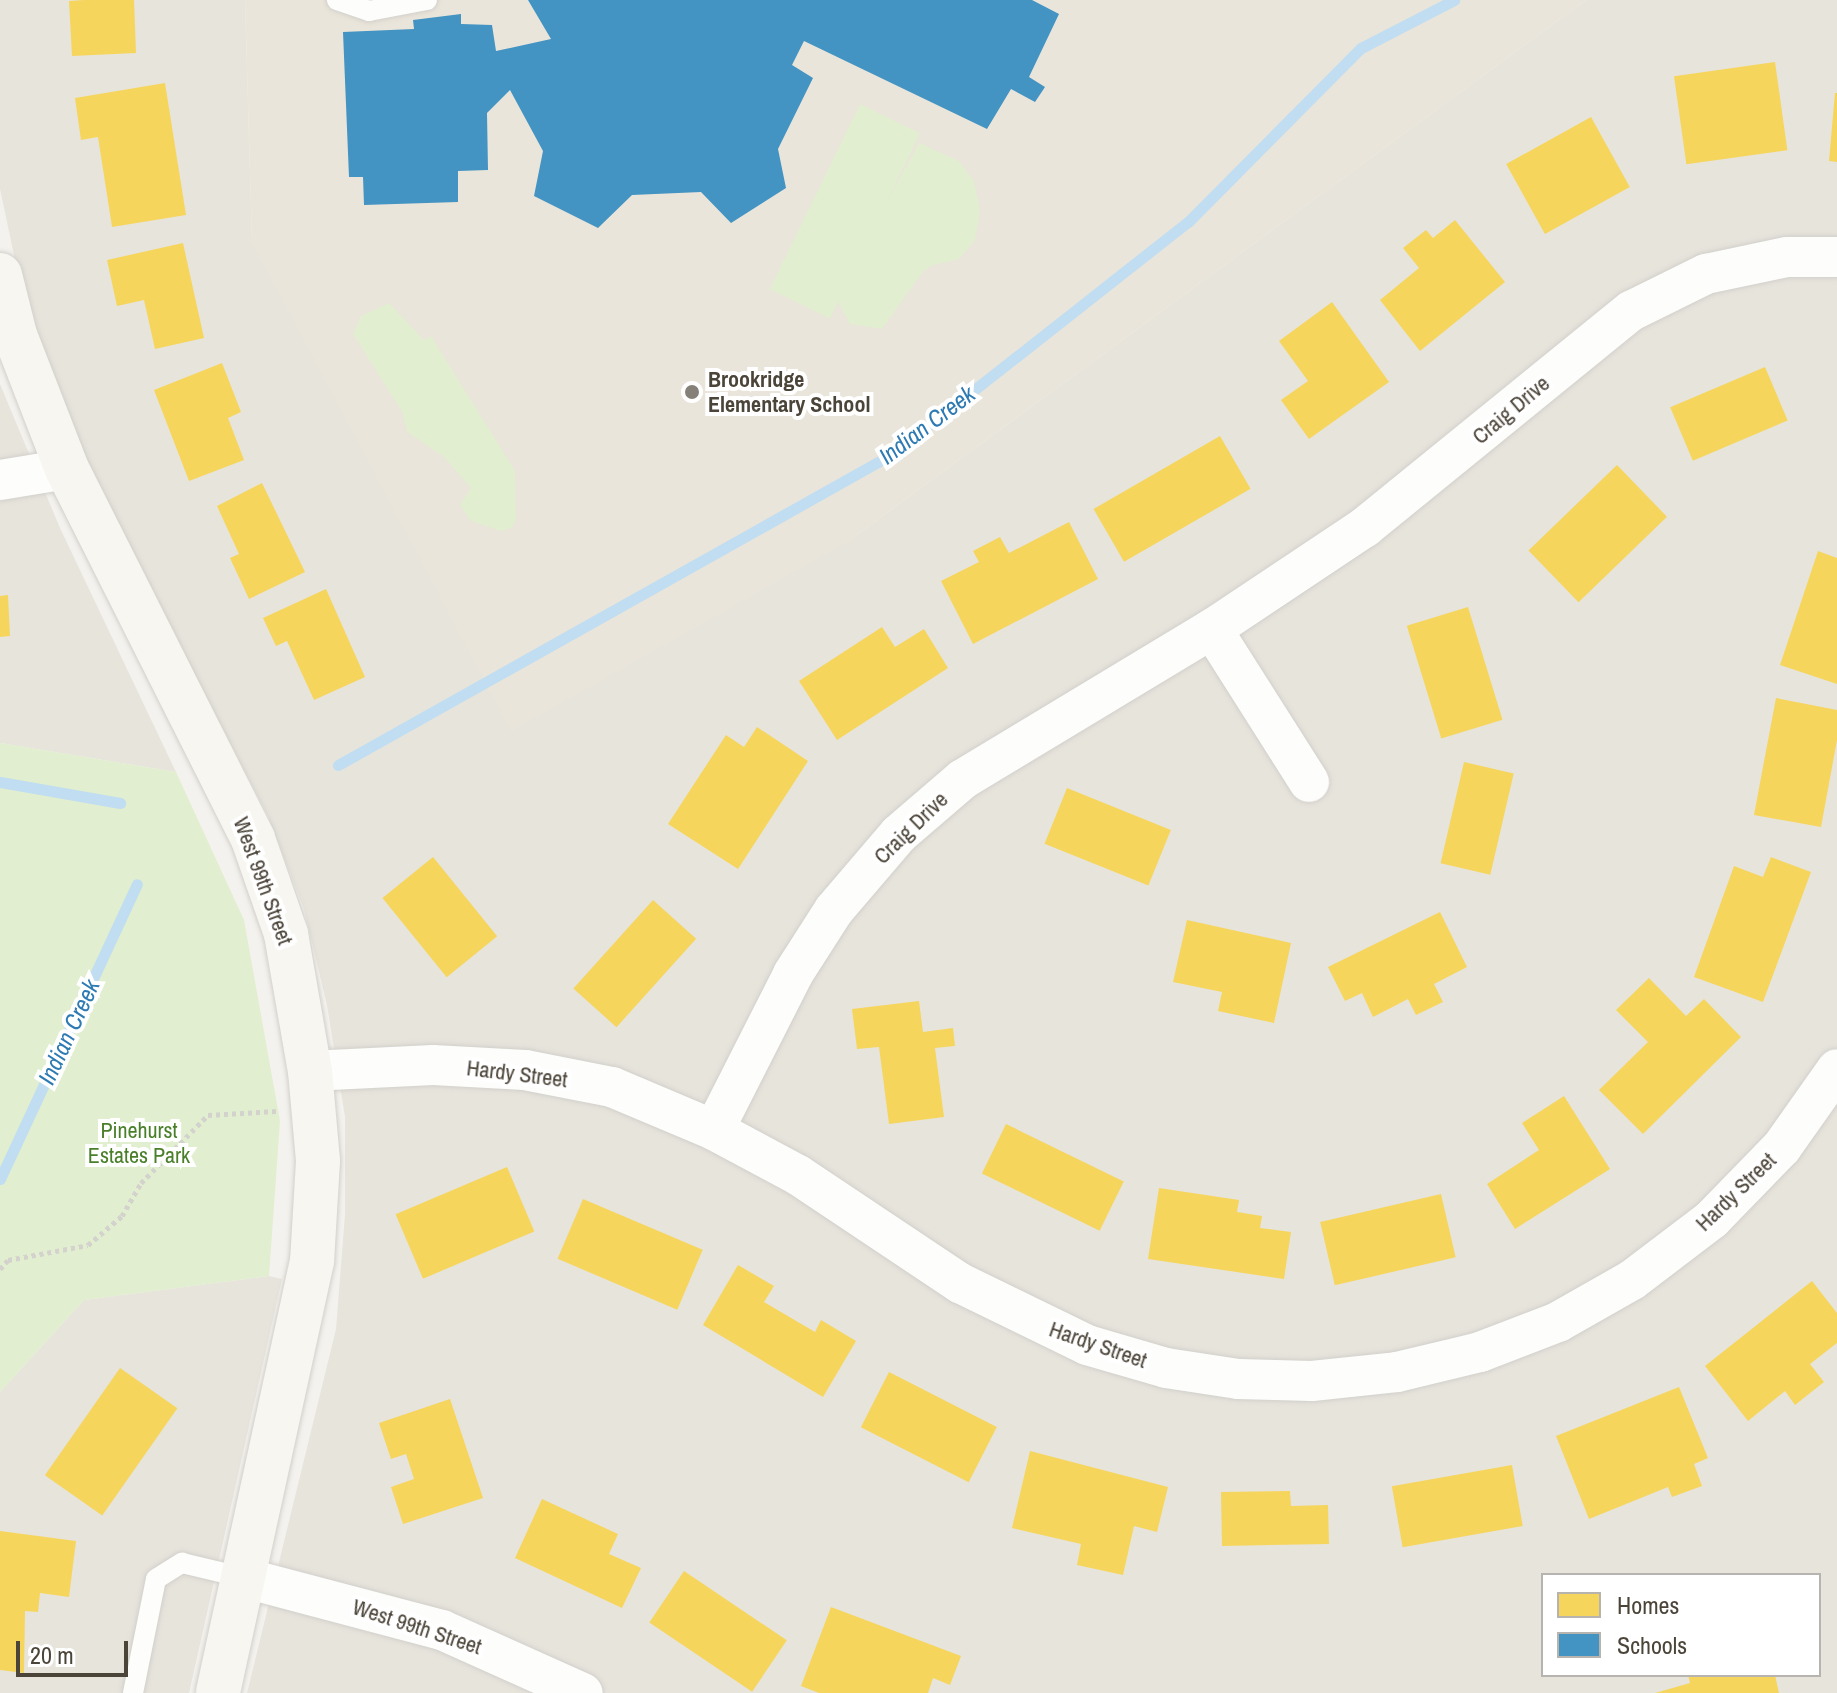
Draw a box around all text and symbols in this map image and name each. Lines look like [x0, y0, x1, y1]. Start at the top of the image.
place label: Brookridge Elementary School [708, 366, 870, 418]
street label: Craig Drive [1467, 370, 1555, 450]
water label: Indian Creek [873, 380, 981, 470]
marker: Brookridge Elementary School [683, 383, 701, 401]
street label: Craig Drive [869, 786, 953, 870]
street label: West 99th Street [228, 813, 298, 949]
water label: Indian Creek [32, 975, 106, 1089]
street label: Hardy Street [465, 1055, 569, 1093]
park label: Pinehurst Estates Park [88, 1117, 190, 1168]
street label: Hardy Street [1690, 1147, 1782, 1237]
street label: Hardy Street [1046, 1316, 1150, 1374]
legend [1541, 1573, 1821, 1677]
text: Homes [1617, 1589, 1679, 1621]
street label: West 99th Street [349, 1594, 485, 1660]
scale bar [20, 1625, 132, 1675]
text: Schools [1617, 1629, 1687, 1661]
text: 20 m [30, 1639, 74, 1671]

